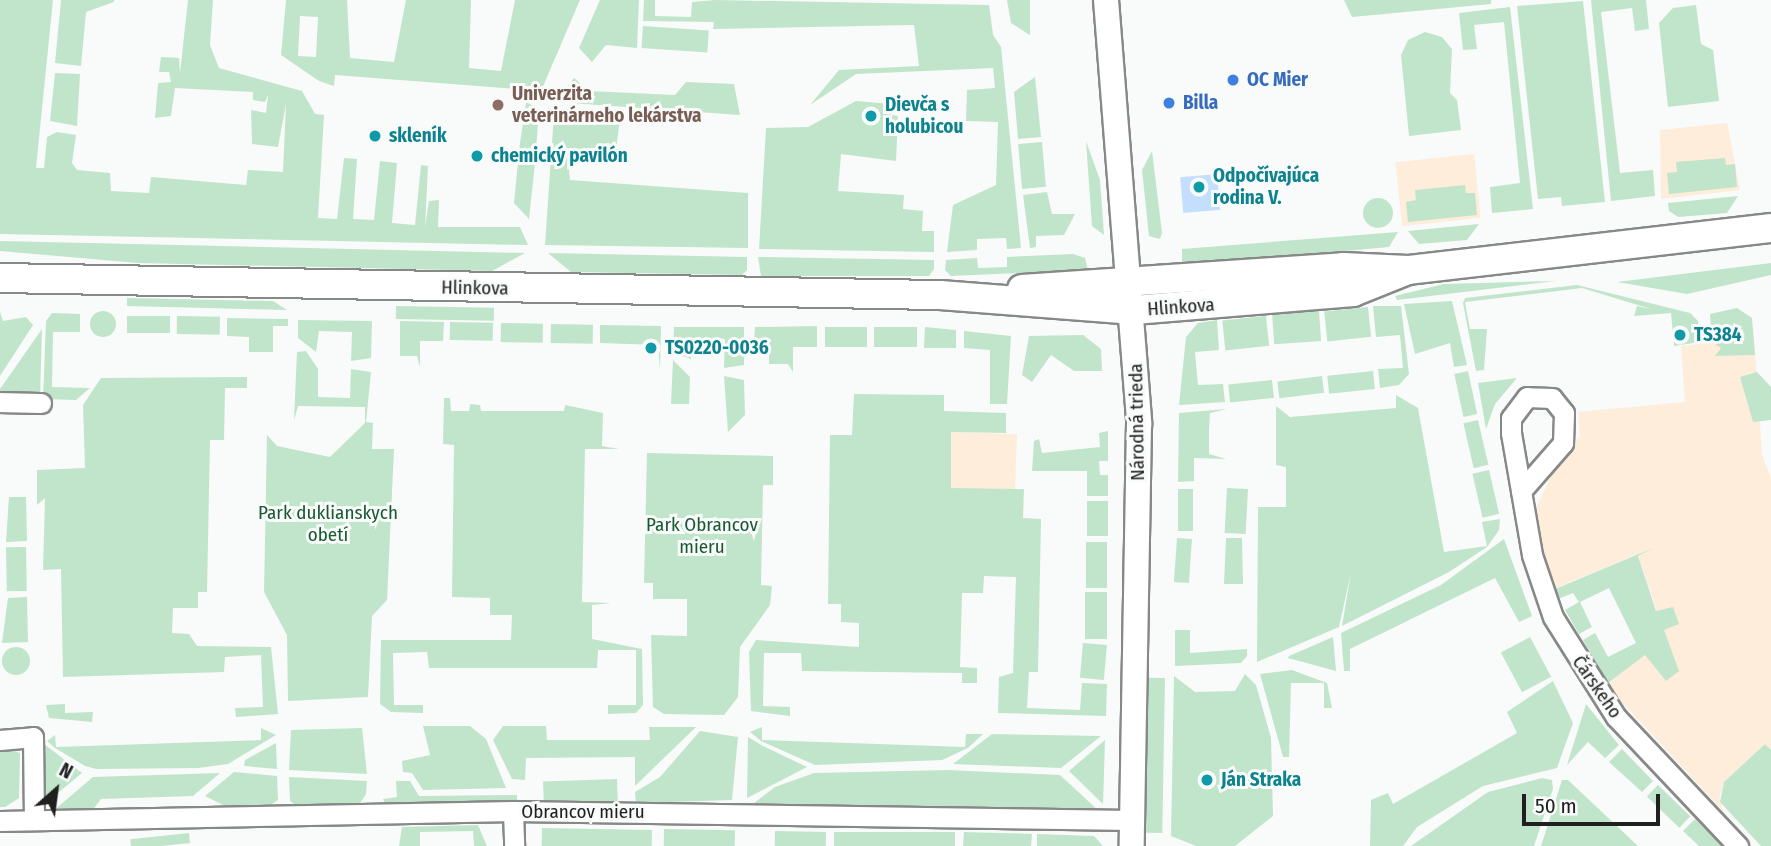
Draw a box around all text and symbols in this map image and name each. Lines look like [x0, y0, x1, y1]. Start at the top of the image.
place label: OC Mier [1247, 69, 1308, 91]
marker: OC Mier [1225, 72, 1241, 88]
place label: Univerzita veterinárneho lekárstva [512, 83, 702, 127]
place label: Billa [1183, 92, 1218, 114]
place label: Dievča s holubicou [885, 94, 963, 138]
marker: Billa [1161, 95, 1177, 111]
marker: Univerzita veterinárneho lekárstva [490, 97, 506, 113]
marker: Dievča s holubicou [863, 108, 879, 124]
place label: skleník [389, 125, 447, 147]
marker: skleník [367, 128, 383, 144]
place label: chemický pavilón [491, 145, 628, 167]
marker: chemický pavilón [469, 148, 485, 164]
place label: Odpočívajúca rodina V. [1213, 165, 1319, 209]
marker: Odpočívajúca rodina V. [1191, 179, 1207, 195]
street label: Hlinkova [441, 276, 509, 300]
street label: Hlinkova [1147, 293, 1215, 321]
place label: TS384 [1694, 324, 1742, 346]
marker: TS384 [1672, 327, 1688, 343]
place label: TS0220-0036 [665, 337, 769, 359]
marker: TS0220-0036 [643, 340, 659, 356]
street label: Národná trieda [1125, 363, 1149, 481]
park label: Park duklianskych obetí [258, 502, 398, 546]
park label: Park Obrancov mieru [646, 514, 758, 558]
street label: Čárskeho [1567, 651, 1627, 723]
north arrow [21, 755, 91, 825]
text: N [56, 758, 77, 784]
place label: Ján Straka [1221, 769, 1301, 791]
marker: Ján Straka [1199, 772, 1215, 788]
scale bar [1526, 780, 1664, 824]
text: 50 m [1535, 793, 1577, 819]
street label: Obrancov mieru [521, 801, 645, 823]

